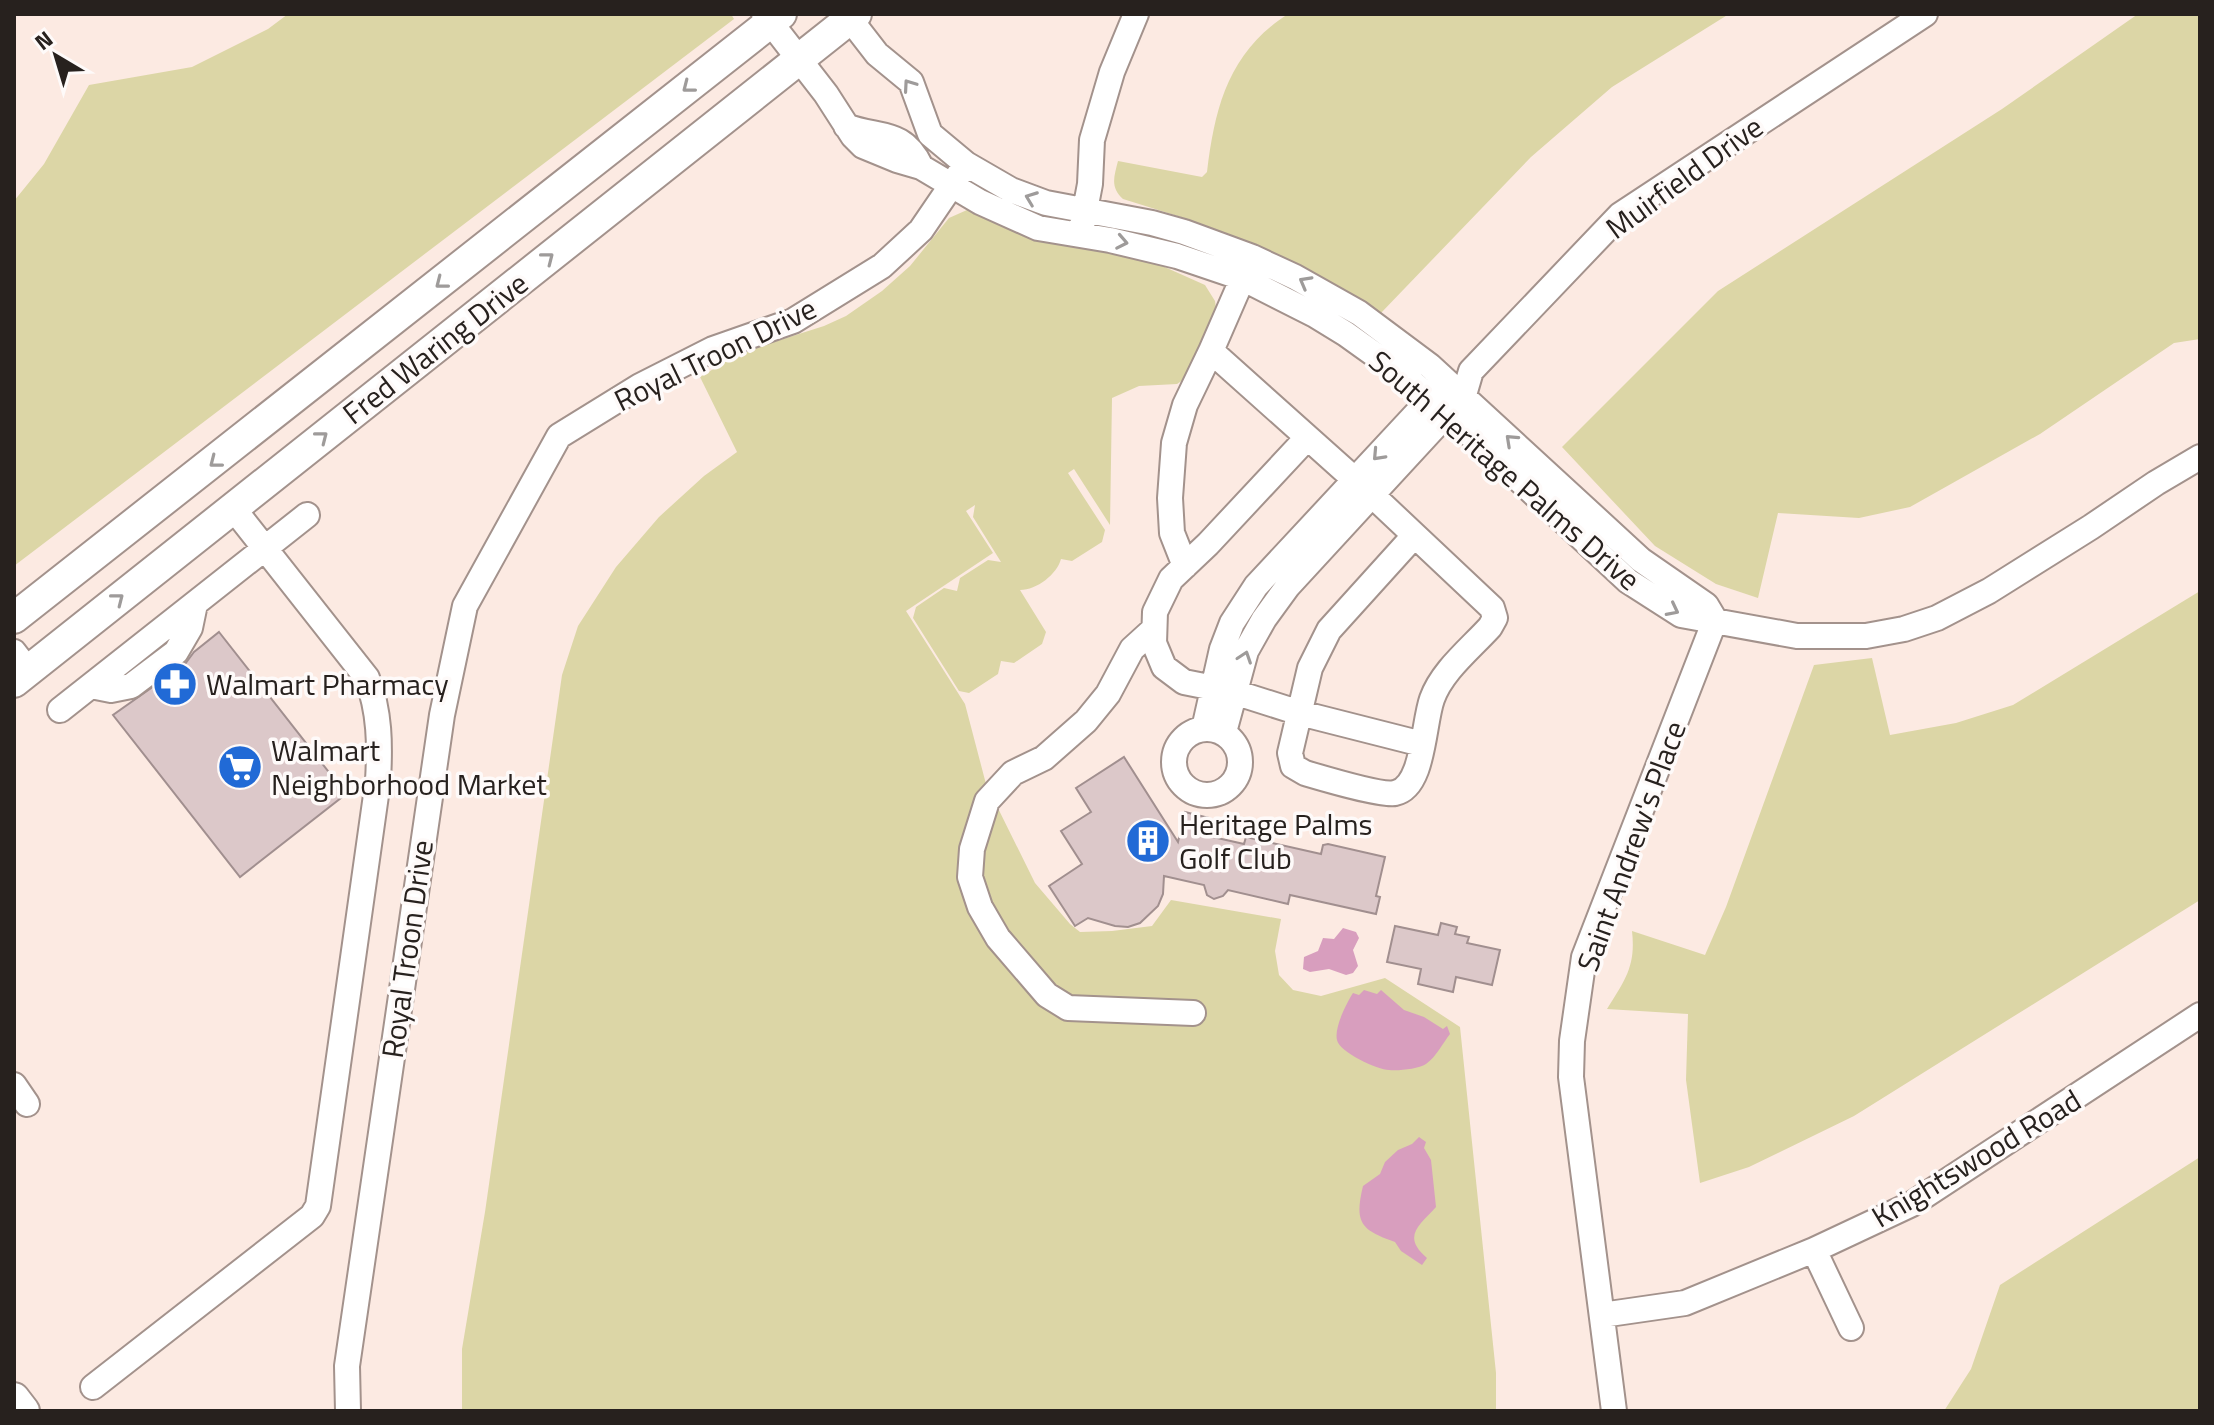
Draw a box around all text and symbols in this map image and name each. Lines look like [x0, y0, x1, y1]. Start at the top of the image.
north arrow [16, 16, 96, 96]
text: N [27, 22, 60, 58]
one-way arrow [683, 77, 698, 92]
one-way arrow [904, 79, 919, 94]
street label: Muirfield Drive [1596, 104, 1772, 250]
one-way arrow [1025, 191, 1039, 208]
one-way arrow [1116, 233, 1129, 250]
one-way arrow [539, 253, 553, 268]
street label: Fred Waring Drive [332, 261, 538, 435]
one-way arrow [436, 273, 450, 288]
one-way arrow [1299, 277, 1313, 292]
street label: Royal Troon Drive [606, 285, 824, 423]
street label: South Heritage Palms Drive [1359, 339, 1651, 601]
one-way arrow [313, 432, 327, 447]
one-way arrow [1506, 434, 1520, 449]
one-way arrow [1373, 446, 1387, 461]
one-way arrow [209, 452, 224, 466]
one-way arrow [109, 594, 124, 608]
one-way arrow [1664, 600, 1679, 615]
one-way arrow [1236, 651, 1252, 665]
pharmacy icon: Walmart Pharmacy [151, 660, 199, 708]
place label: Walmart Pharmacy [206, 661, 449, 707]
street label: Saint Andrew's Place [1564, 714, 1698, 978]
place label: Walmart Neighborhood Market [271, 727, 547, 807]
supermarket icon: Walmart Neighborhood Market [216, 743, 264, 791]
place label: Heritage Palms Golf Club [1179, 801, 1373, 881]
building icon: Heritage Palms Golf Club [1124, 817, 1172, 865]
street label: Royal Troon Drive [369, 837, 445, 1061]
street label: Knightswood Road [1862, 1077, 2090, 1239]

